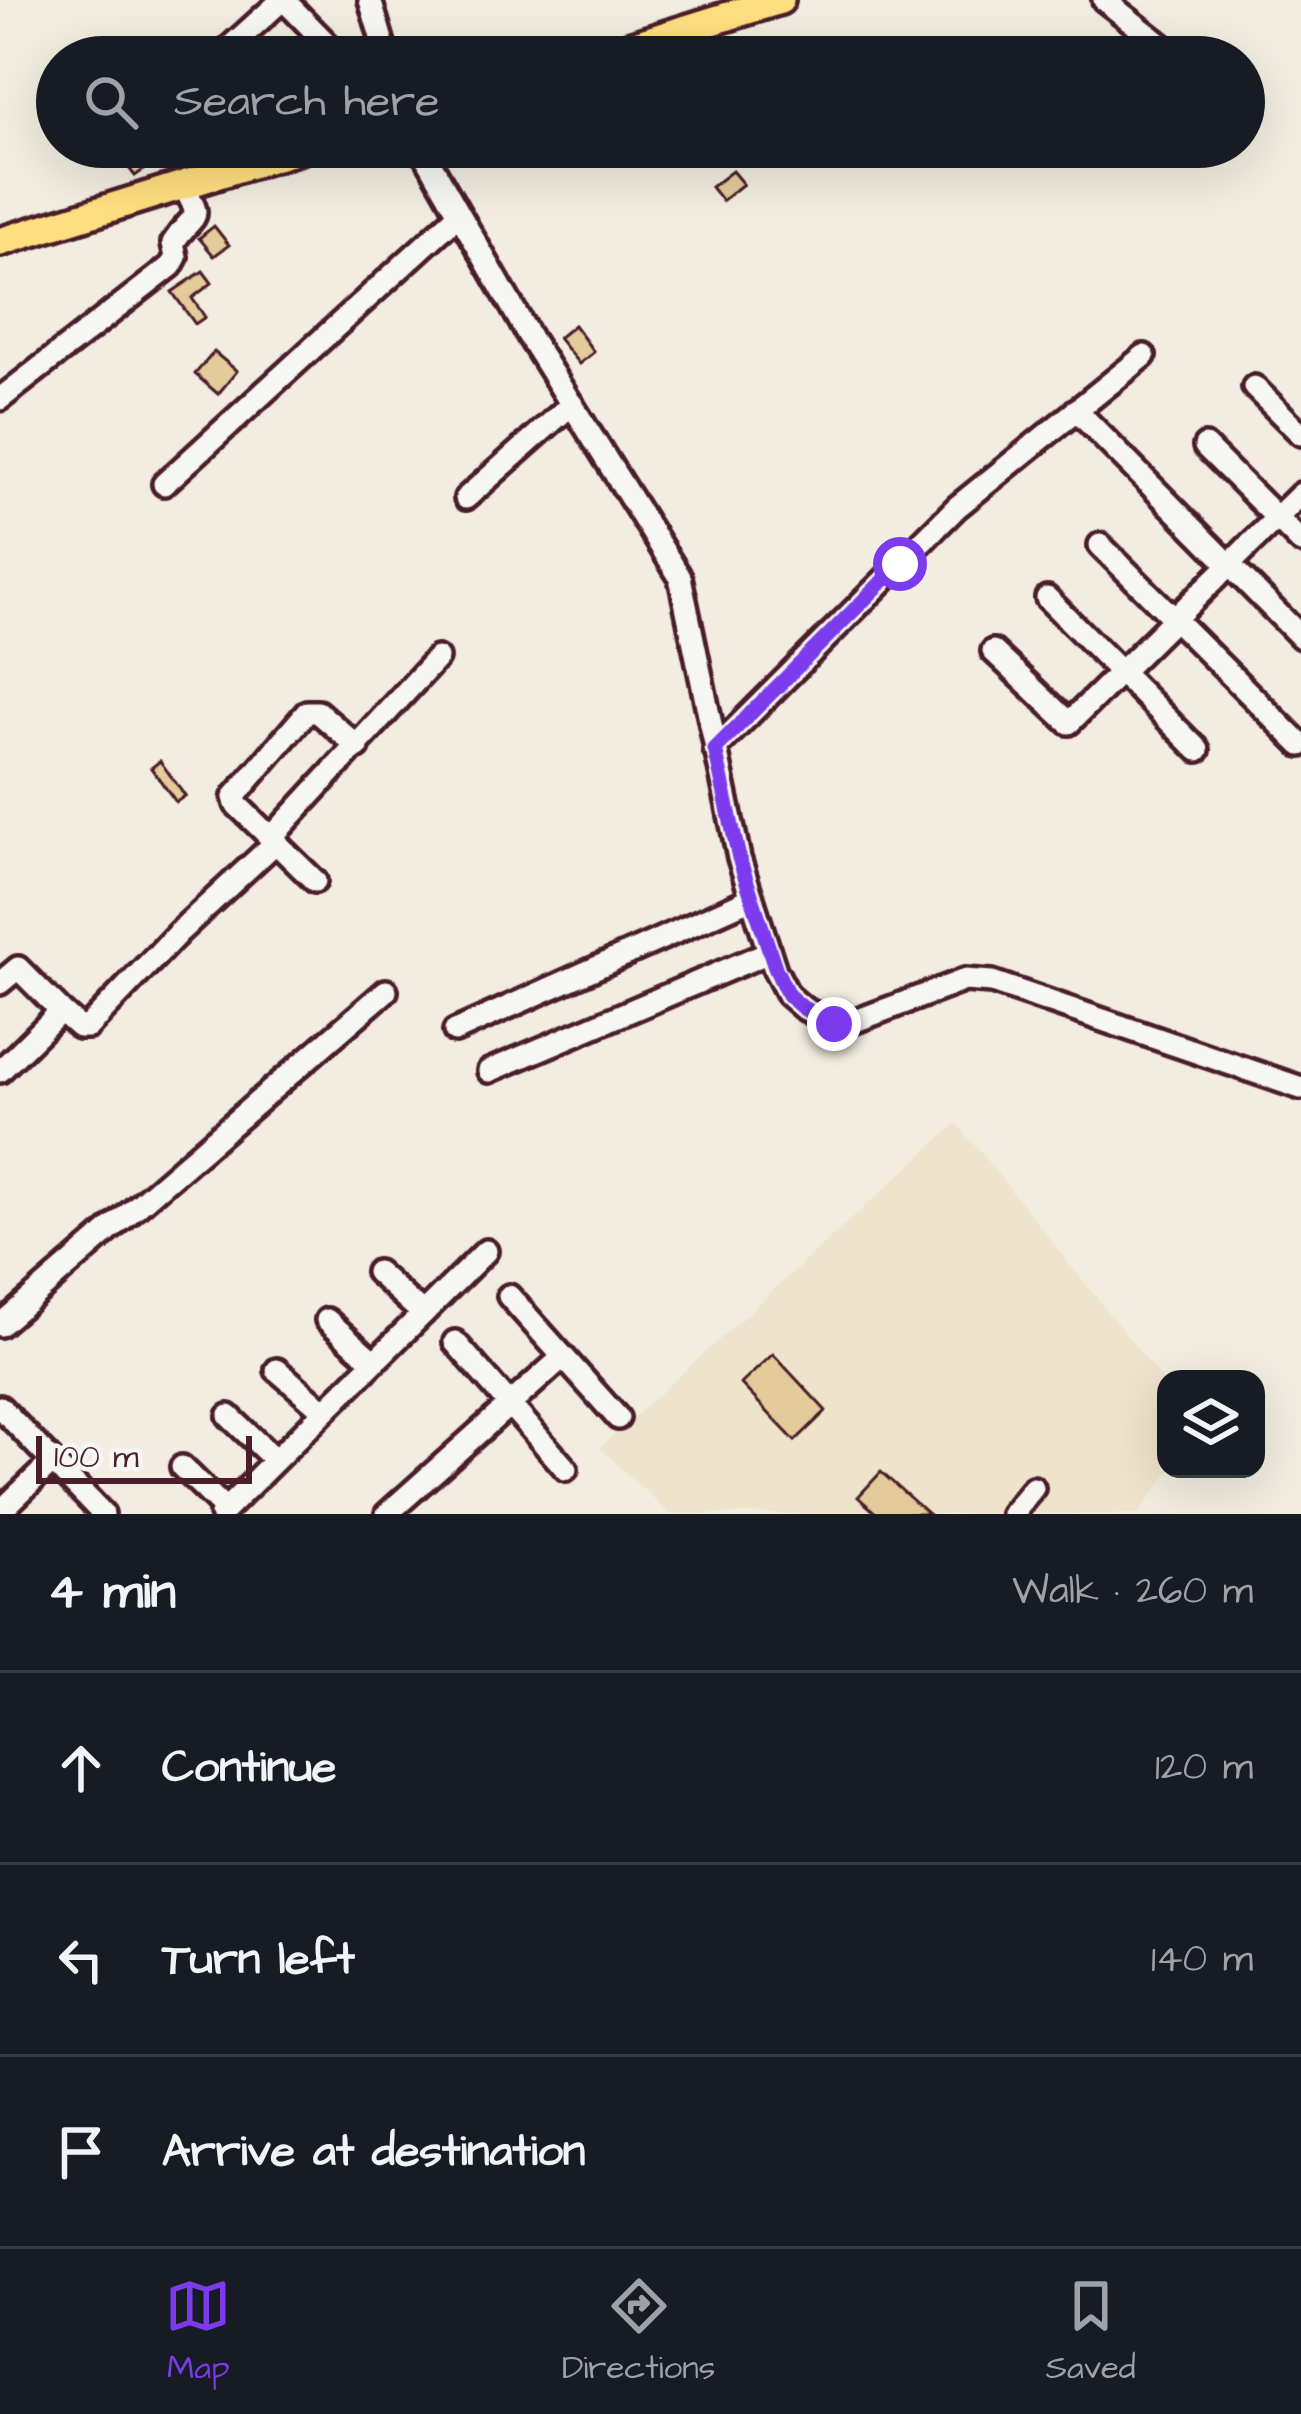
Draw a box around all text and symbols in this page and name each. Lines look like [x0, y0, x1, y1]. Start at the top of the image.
search box [36, 36, 1265, 168]
icon: search [78, 69, 144, 135]
text: Search here [174, 71, 440, 133]
route start [873, 537, 927, 591]
route end [807, 997, 861, 1051]
map controls [1157, 1370, 1265, 1478]
button: layers [1157, 1370, 1265, 1478]
scale bar [36, 1430, 252, 1483]
text: 100 m [54, 1434, 139, 1480]
text: 4 min [48, 1557, 176, 1628]
text: Walk · 260 m [1012, 1565, 1253, 1619]
icon: ahead [48, 1735, 114, 1801]
text: Continue [162, 1737, 336, 1799]
text: 120 m [1155, 1741, 1253, 1795]
icon: left [48, 1927, 114, 1993]
text: Turn left [162, 1929, 355, 1991]
text: 140 m [1151, 1933, 1253, 1987]
icon: arrive [48, 2119, 114, 2185]
text: Arrive at destination [162, 2121, 585, 2183]
tab: Map [165, 2273, 231, 2391]
tab: Directions [562, 2273, 715, 2391]
tab: Saved [1046, 2273, 1136, 2391]

